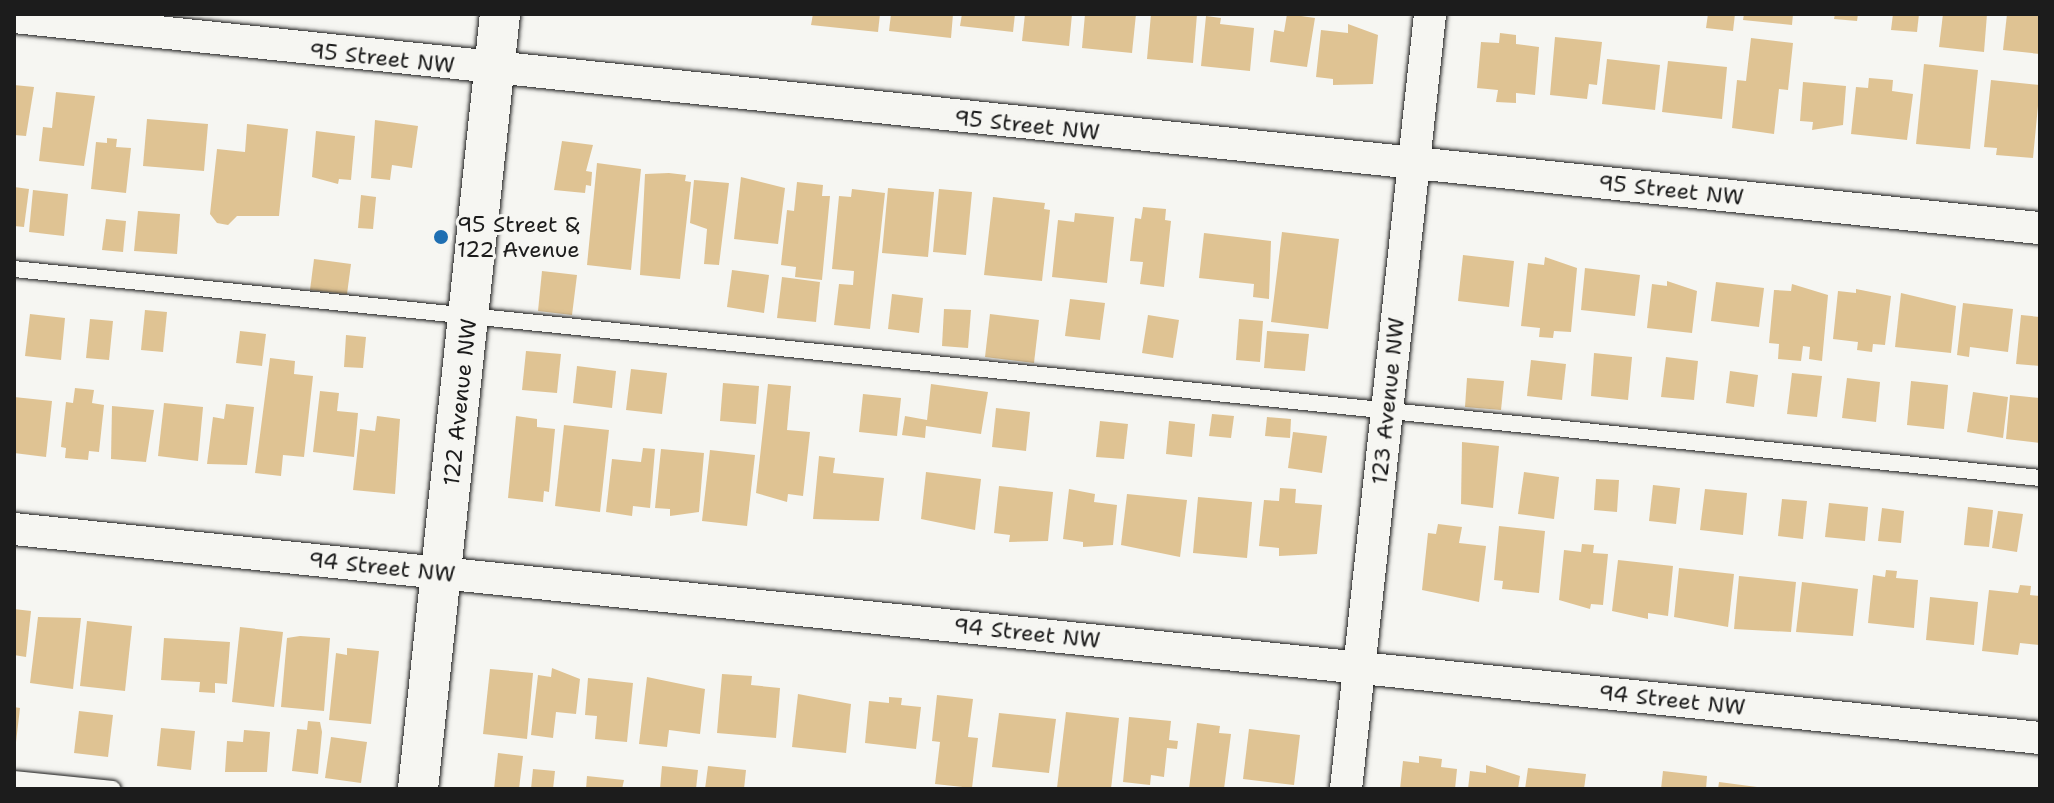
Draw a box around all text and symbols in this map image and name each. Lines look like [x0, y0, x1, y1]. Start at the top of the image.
street label: 95 Street NW [308, 37, 456, 79]
street label: 95 Street NW [953, 104, 1101, 146]
street label: 95 Street NW [1597, 169, 1745, 211]
place label: 95 Street & 122 Avenue [457, 211, 580, 262]
marker: 95 Street & 122 Avenue [432, 228, 450, 246]
street label: 123 Avenue NW [1366, 316, 1410, 486]
street label: 122 Avenue NW [438, 317, 482, 487]
street label: 94 Street NW [307, 546, 457, 588]
street label: 94 Street NW [952, 612, 1102, 654]
street label: 94 Street NW [1597, 679, 1747, 721]

